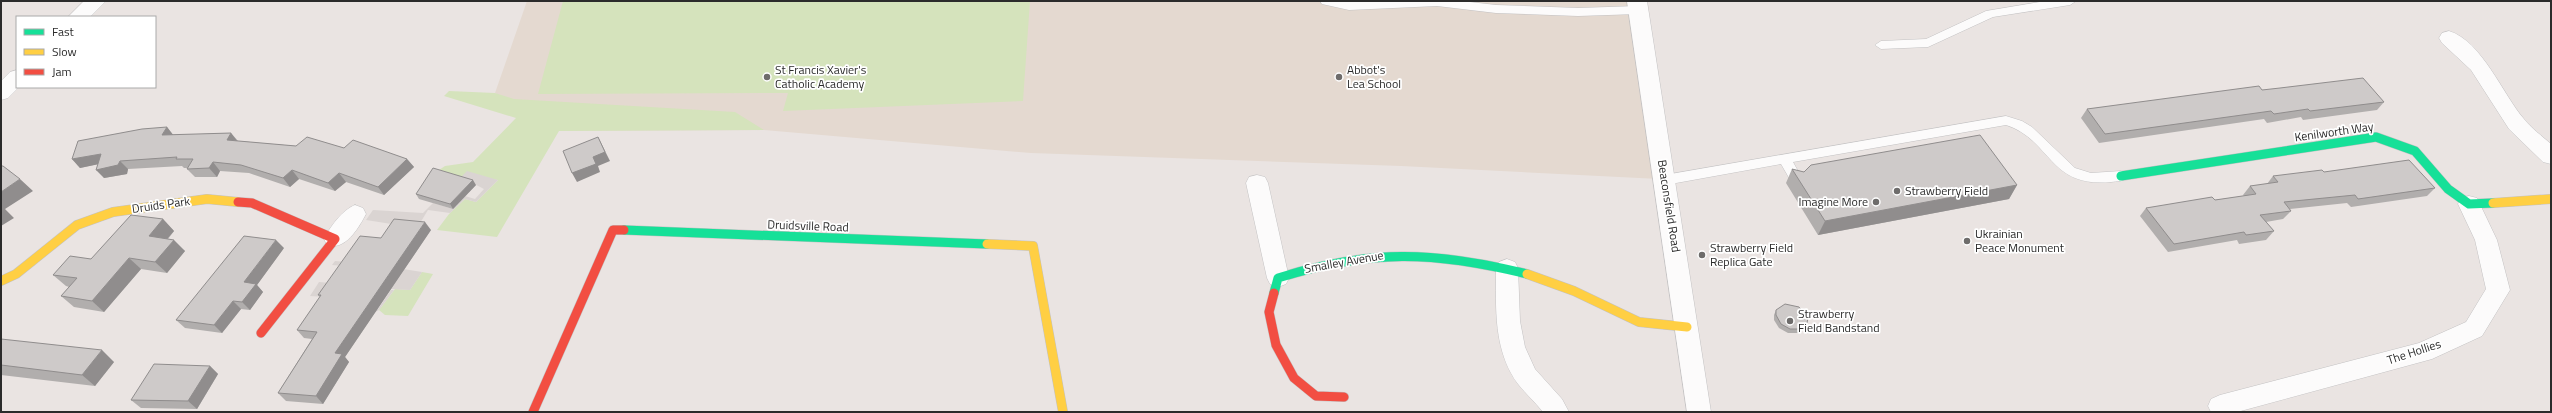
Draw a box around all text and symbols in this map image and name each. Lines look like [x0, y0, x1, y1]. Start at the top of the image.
legend [16, 16, 156, 88]
text: Fast [52, 22, 75, 41]
text: Slow [52, 42, 77, 61]
place label: St Francis Xavier's Catholic Academy [775, 60, 867, 93]
place label: Abbot's Lea School [1347, 60, 1401, 93]
text: Jam [52, 62, 72, 81]
marker: St Francis Xavier's Catholic Academy [762, 72, 772, 82]
marker: Abbot's Lea School [1334, 72, 1344, 82]
street label: Kenilworth Way [2293, 117, 2375, 146]
street label: Beaconsfield Road [1653, 158, 1686, 254]
place label: Strawberry Field [1905, 181, 1988, 200]
marker: Strawberry Field [1892, 186, 1902, 196]
street label: Druids Park [131, 191, 191, 218]
place label: Imagine More [1799, 192, 1868, 211]
marker: Imagine More [1871, 197, 1881, 207]
street label: Druidsville Road [767, 215, 849, 236]
place label: Ukrainian Peace Monument [1975, 224, 2065, 257]
marker: Ukrainian Peace Monument [1962, 236, 1972, 246]
place label: Strawberry Field Replica Gate [1710, 238, 1793, 271]
street label: Smalley Avenue [1303, 245, 1385, 278]
marker: Strawberry Field Replica Gate [1697, 250, 1707, 260]
place label: Strawberry Field Bandstand [1798, 304, 1880, 337]
marker: Strawberry Field Bandstand [1785, 316, 1795, 326]
street label: The Hollies [2384, 334, 2444, 369]

